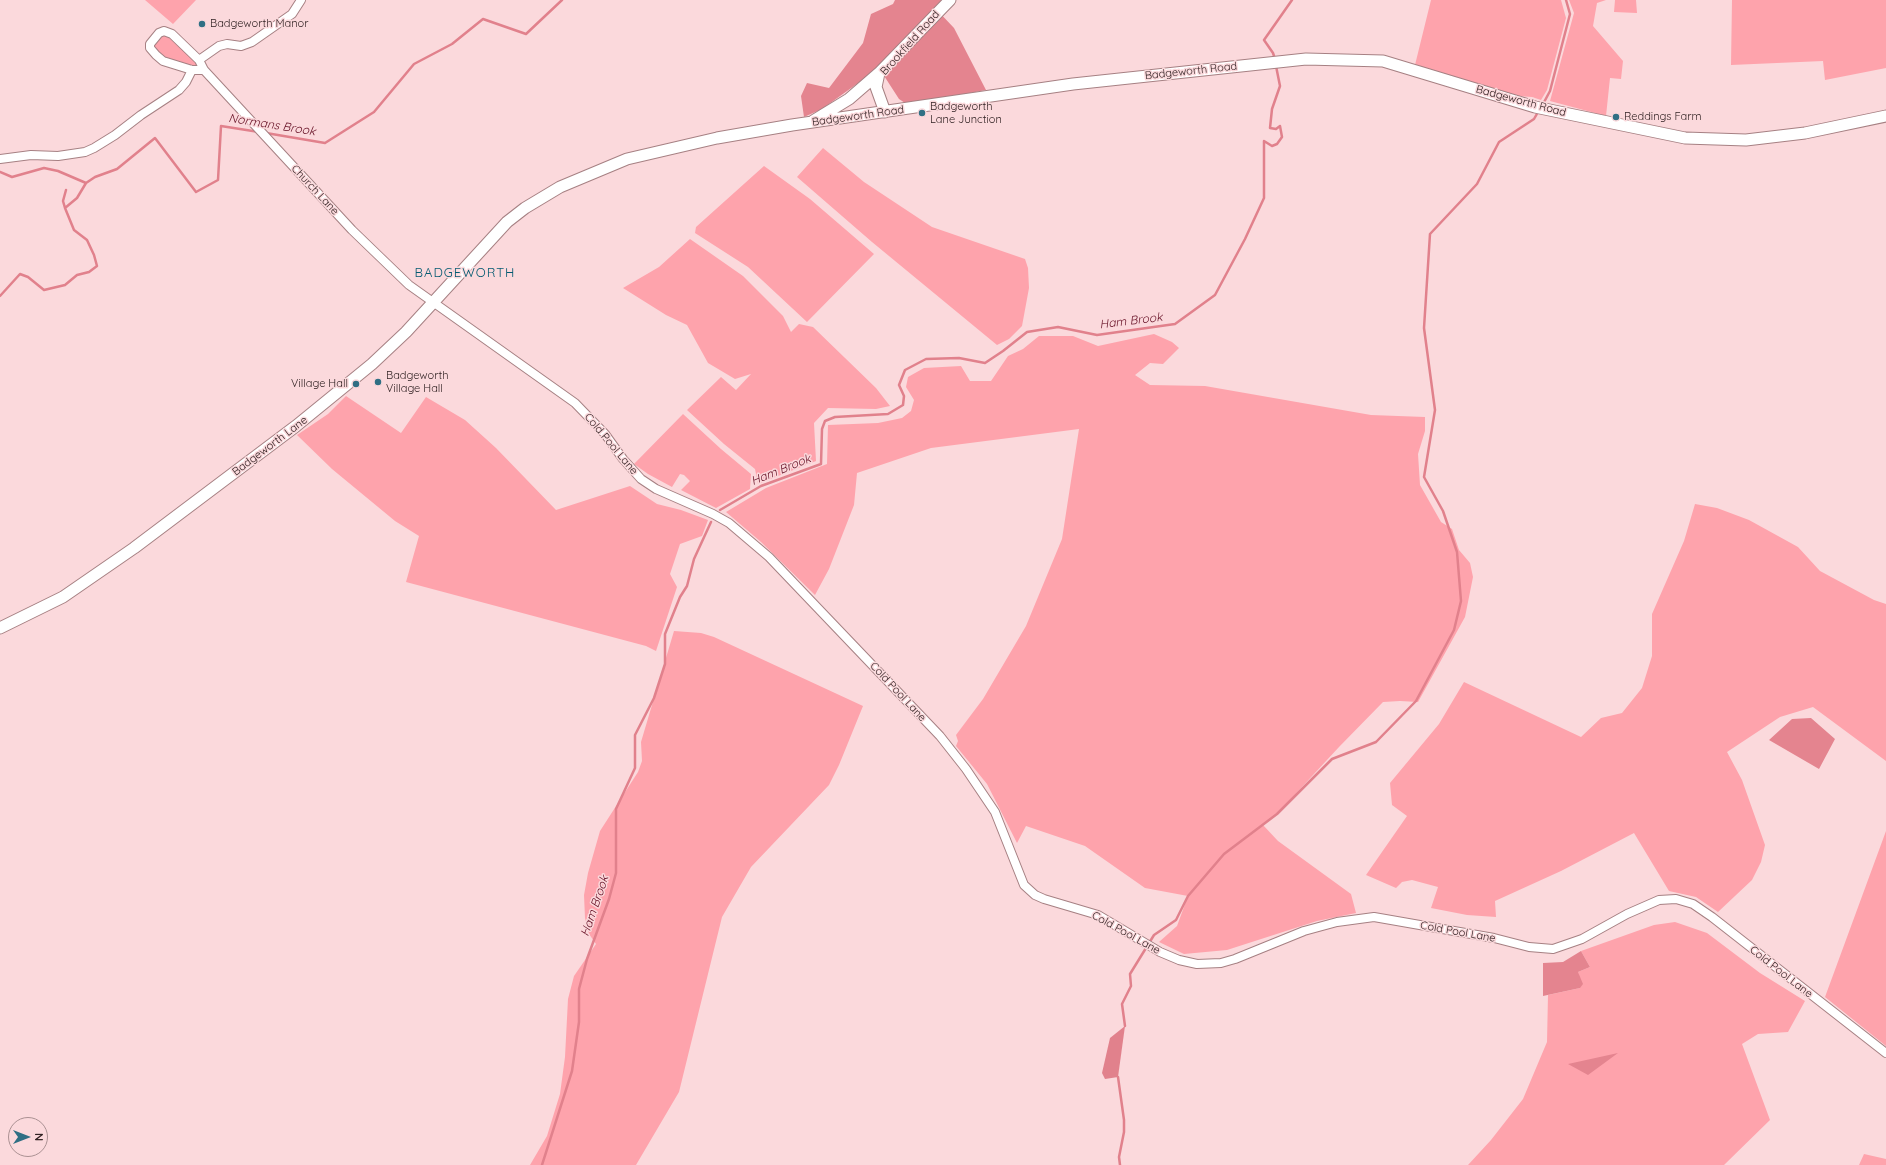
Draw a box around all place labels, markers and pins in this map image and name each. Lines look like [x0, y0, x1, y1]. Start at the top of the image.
place label: Badgeworth Manor [210, 17, 308, 31]
marker: Badgeworth Manor [197, 19, 207, 29]
place label: Badgeworth Lane Junction [930, 100, 1002, 126]
marker: Badgeworth Lane Junction [917, 108, 927, 118]
place label: Reddings Farm [1624, 110, 1701, 124]
marker: Reddings Farm [1611, 112, 1621, 122]
place label: Badgeworth Village Hall [386, 369, 448, 395]
place label: Village Hall [291, 377, 348, 391]
marker: Badgeworth Village Hall [373, 377, 383, 387]
marker: Village Hall [351, 379, 361, 389]

